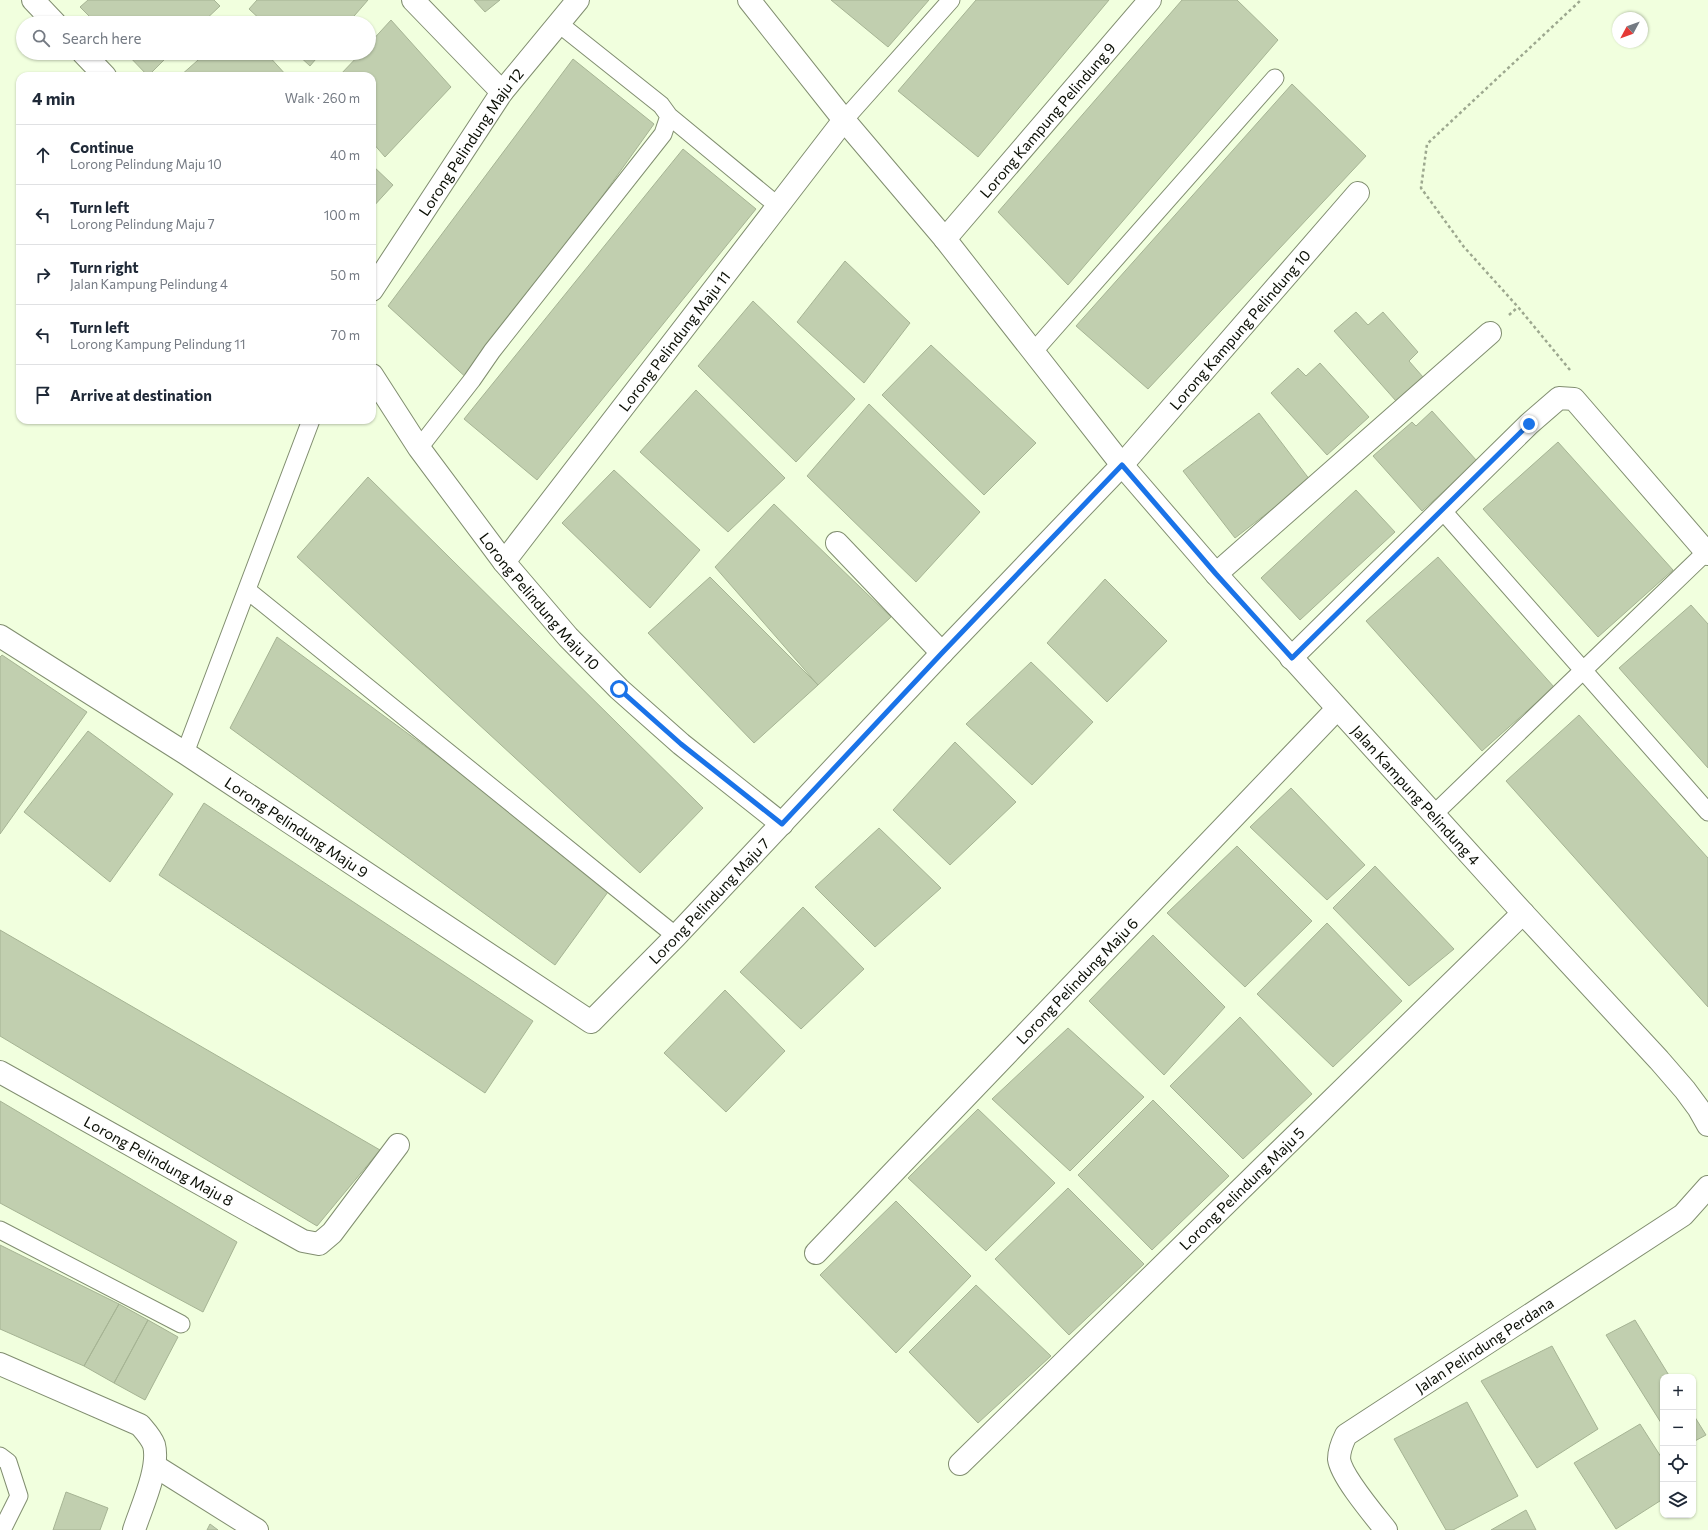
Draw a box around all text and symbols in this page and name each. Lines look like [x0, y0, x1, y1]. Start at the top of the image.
north arrow [1612, 12, 1648, 48]
search box [16, 16, 376, 60]
icon: search [30, 27, 52, 49]
text: Search here [62, 29, 141, 47]
street label: Lorong Kampung Pelindung 9 [976, 38, 1119, 201]
street label: Lorong Pelindung Maju 12 [414, 65, 527, 219]
text: 4 min [32, 88, 75, 109]
text: Walk · 260 m [285, 90, 360, 106]
text: Continue [70, 138, 134, 156]
icon: ahead [32, 144, 54, 166]
text: 40 m [330, 147, 360, 163]
text: Lorong Pelindung Maju 10 [70, 156, 222, 172]
text: Turn left [70, 198, 129, 216]
icon: left [32, 204, 54, 226]
text: 100 m [324, 207, 360, 223]
text: Lorong Pelindung Maju 7 [70, 216, 215, 232]
street label: Lorong Kampung Pelindung 10 [1165, 246, 1314, 413]
text: Turn right [70, 258, 139, 276]
icon: right [32, 264, 54, 286]
text: 50 m [330, 267, 360, 283]
street label: Lorong Pelindung Maju 11 [615, 267, 734, 414]
text: Jalan Kampung Pelindung 4 [70, 276, 228, 292]
text: Turn left [70, 318, 129, 336]
icon: left [32, 324, 54, 346]
text: 70 m [331, 327, 360, 343]
text: Lorong Kampung Pelindung 11 [70, 336, 245, 352]
icon: arrive [32, 384, 54, 406]
text: Arrive at destination [70, 386, 212, 404]
route end [1520, 415, 1538, 433]
street label: Lorong Pelindung Maju 10 [476, 529, 604, 673]
route start [610, 680, 628, 698]
street label: Jalan Kampung Pelindung 4 [1348, 721, 1484, 868]
street label: Lorong Pelindung Maju 9 [222, 773, 372, 881]
street label: Lorong Pelindung Maju 7 [645, 834, 773, 967]
street label: Lorong Pelindung Maju 6 [1012, 914, 1141, 1048]
street label: Lorong Pelindung Maju 8 [81, 1112, 237, 1209]
street label: Lorong Pelindung Maju 5 [1175, 1123, 1308, 1254]
street label: Jalan Pelindung Perdana [1412, 1293, 1557, 1396]
map controls [1660, 1374, 1696, 1518]
button: + [1660, 1374, 1696, 1410]
button: − [1660, 1410, 1696, 1446]
button: locate [1660, 1446, 1696, 1482]
button: layers [1660, 1482, 1696, 1518]

